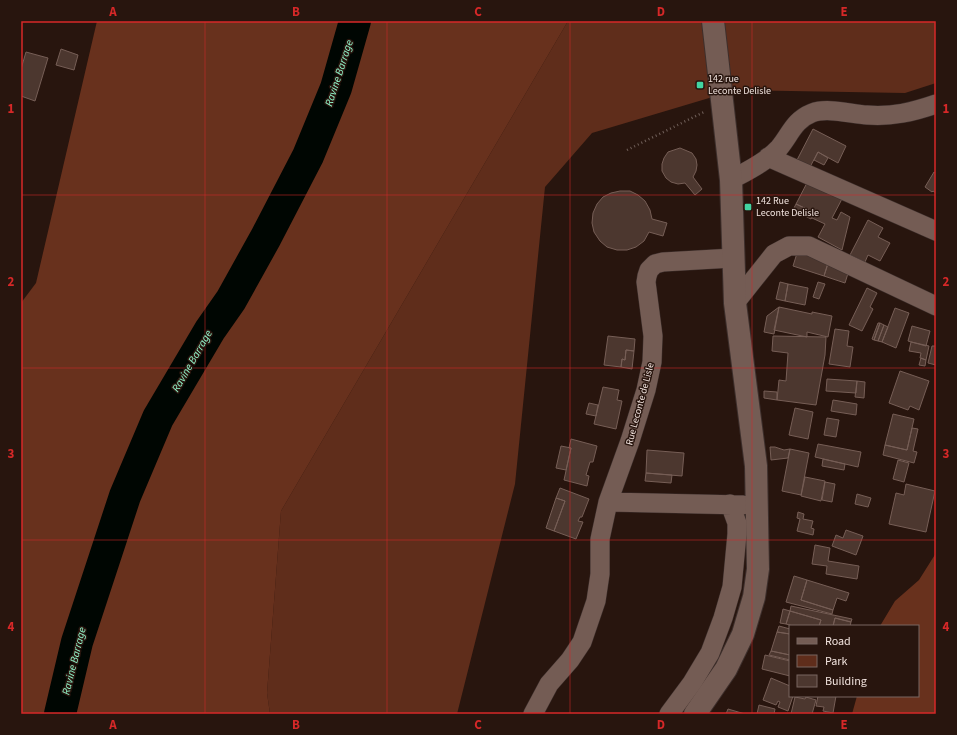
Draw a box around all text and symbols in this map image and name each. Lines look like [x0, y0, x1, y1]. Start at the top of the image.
text: A [108, 3, 117, 21]
text: B [292, 3, 300, 21]
text: C [474, 3, 482, 21]
text: D [657, 3, 665, 21]
text: E [840, 3, 848, 21]
water label: Ravine Barrage [321, 38, 357, 108]
place label: 142 rue Leconte Delisle [708, 72, 771, 98]
marker: 142 rue Leconte Delisle [695, 80, 705, 90]
text: 1 [8, 100, 15, 118]
text: 1 [943, 100, 950, 118]
place label: 142 Rue Leconte Delisle [756, 194, 819, 220]
marker: 142 Rue Leconte Delisle [743, 202, 753, 212]
text: 2 [8, 273, 15, 291]
text: 2 [943, 273, 950, 291]
water label: Ravine Barrage [168, 327, 216, 395]
street label: Rue Leconte de Lisle [622, 361, 658, 447]
text: 3 [8, 445, 15, 463]
text: 3 [943, 445, 950, 463]
text: 4 [8, 618, 15, 636]
text: 4 [943, 618, 950, 636]
legend [789, 625, 919, 697]
water label: Ravine Barrage [58, 626, 90, 696]
text: Road [825, 633, 851, 650]
text: Park [825, 653, 847, 670]
text: Building [825, 673, 867, 690]
text: A [108, 716, 117, 734]
text: B [292, 716, 300, 734]
text: C [474, 716, 482, 734]
text: D [657, 716, 665, 734]
text: E [840, 716, 848, 734]

